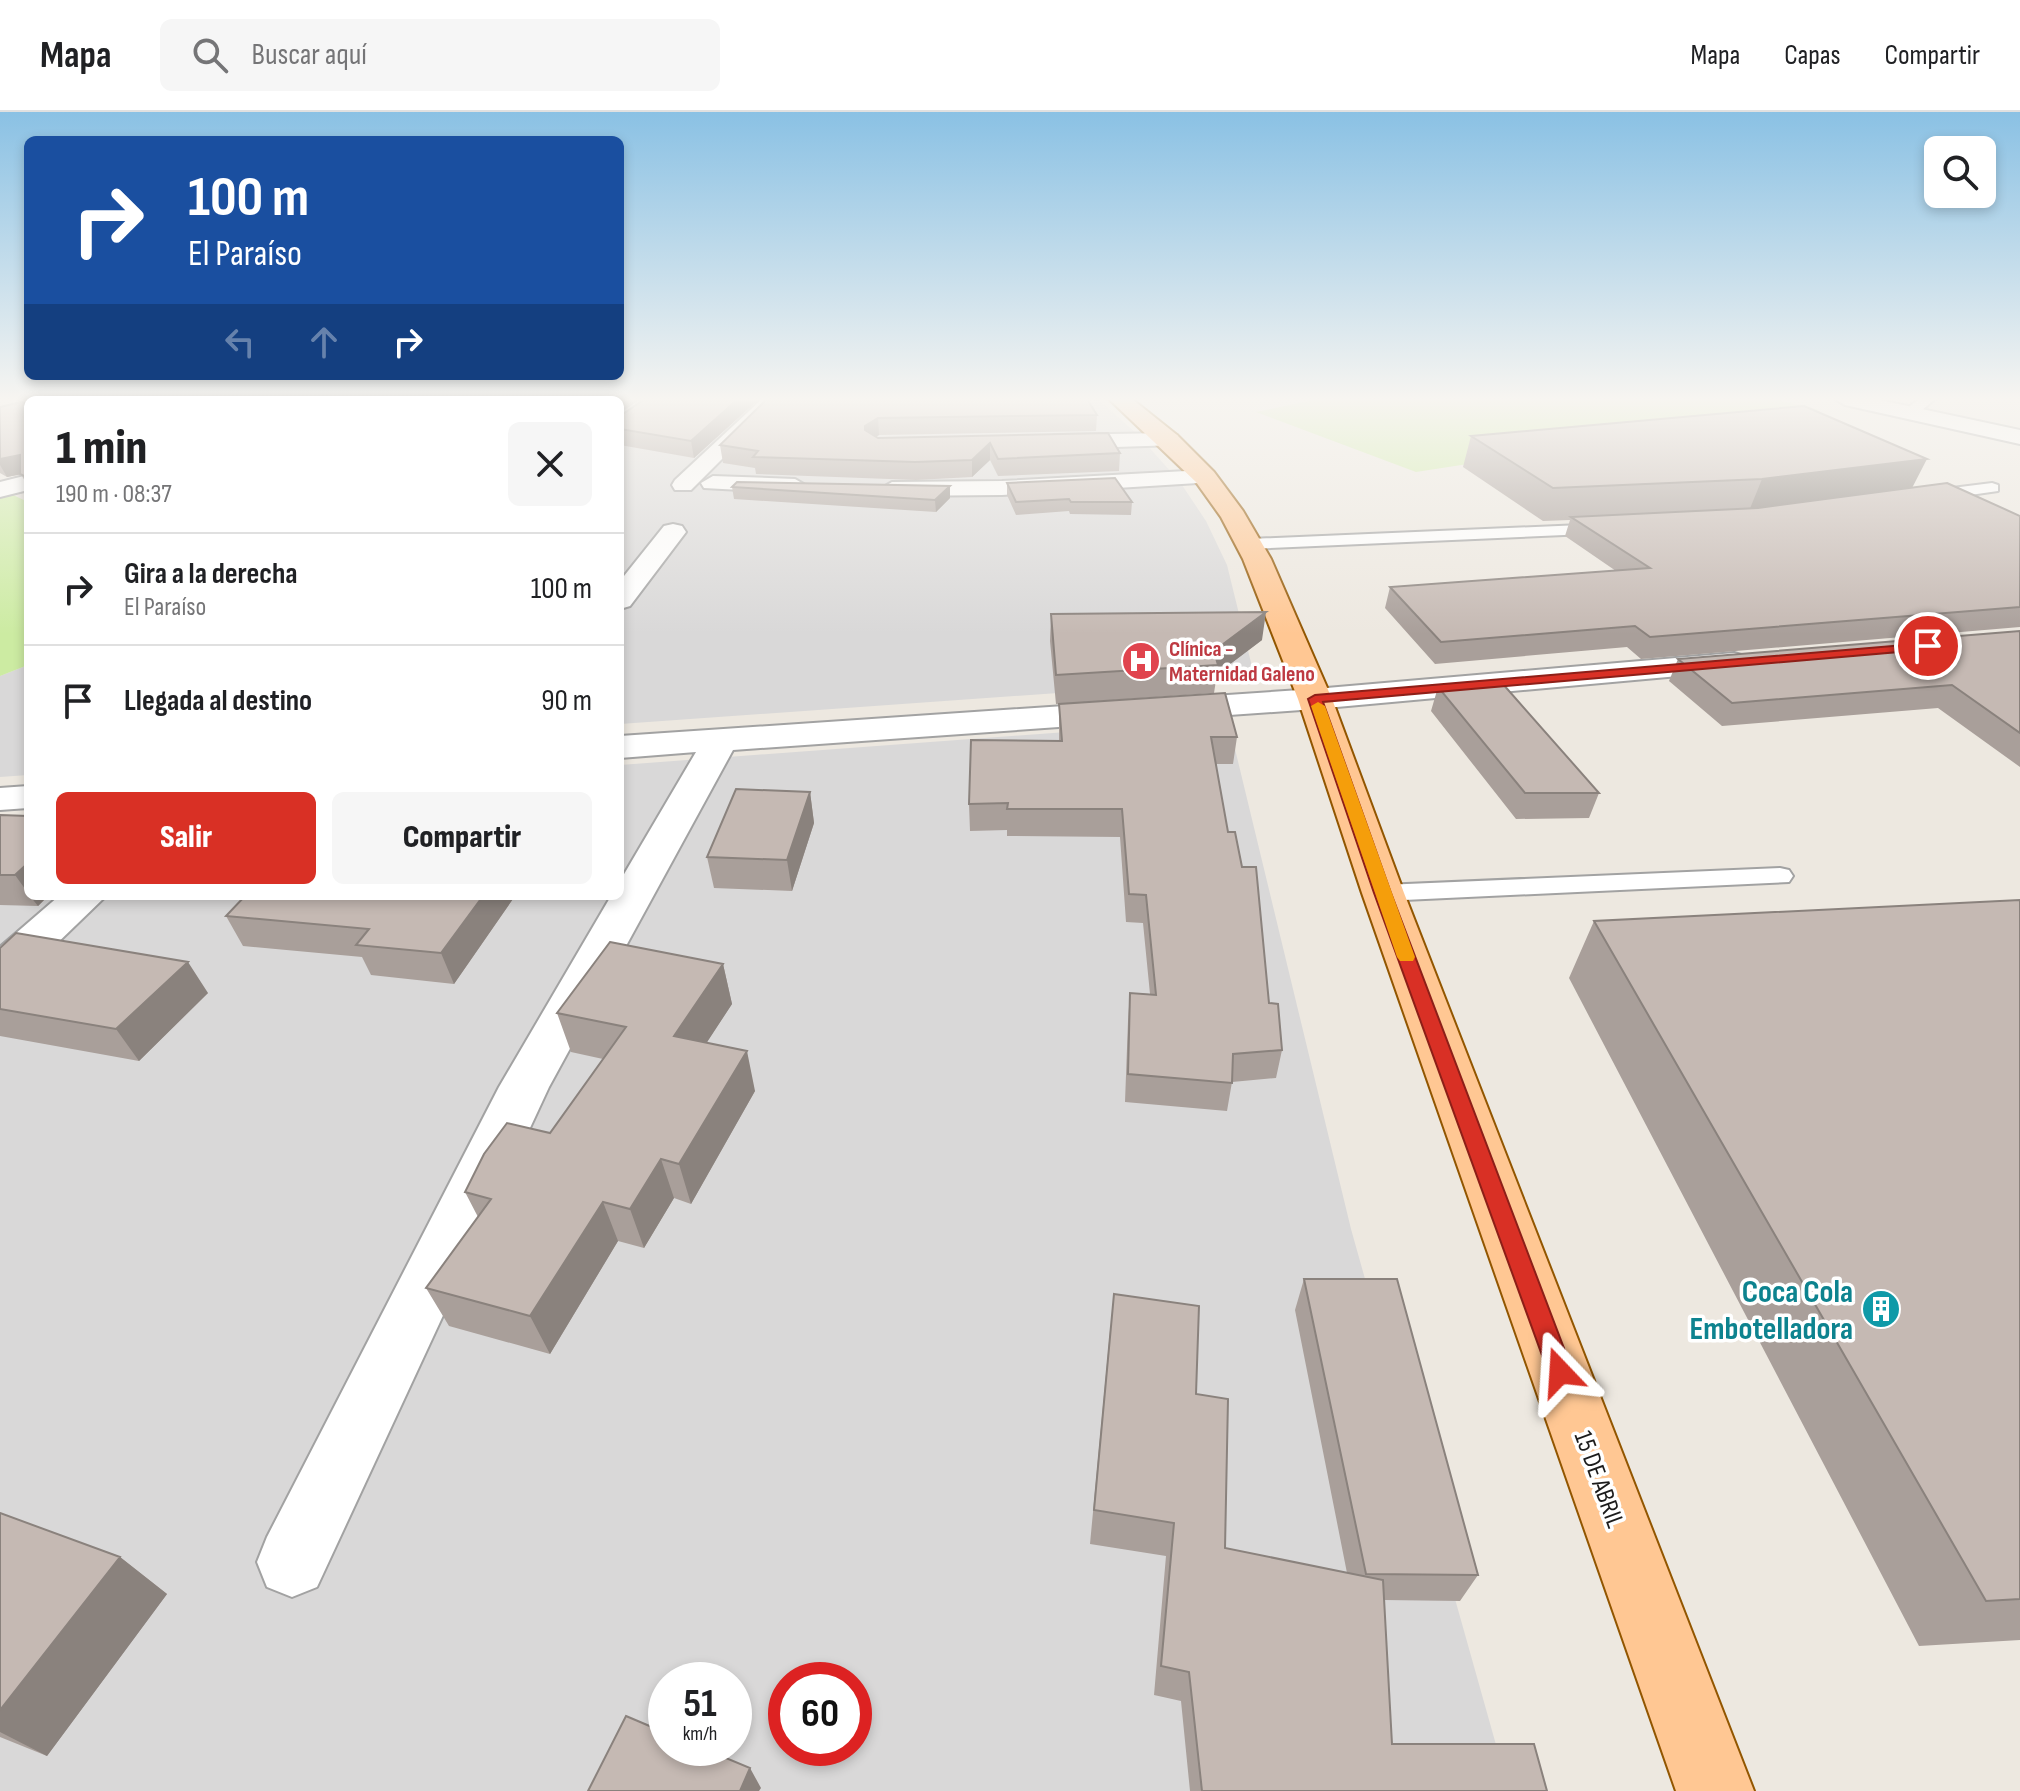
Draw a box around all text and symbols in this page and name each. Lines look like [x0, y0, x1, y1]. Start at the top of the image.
search box [160, 19, 720, 91]
text: Mapa [40, 33, 112, 78]
icon: search [188, 33, 232, 77]
text: Buscar aquí [252, 37, 367, 73]
text: Mapa [1691, 39, 1740, 72]
text: Capas [1784, 39, 1841, 72]
text: Compartir [1885, 39, 1980, 72]
map controls [1924, 136, 1996, 208]
button: search [1924, 136, 1996, 208]
text: 100 m [188, 165, 309, 232]
icon: right [56, 168, 160, 272]
text: El Paraíso [188, 233, 302, 276]
icon: left [218, 320, 262, 364]
icon: ahead [302, 320, 346, 364]
icon: right [386, 320, 430, 364]
text: 1 min [56, 420, 147, 477]
button: close [508, 422, 592, 506]
text: 190 m · 08:37 [56, 479, 172, 510]
text: Gira a la derecha [124, 556, 298, 592]
icon: right [56, 567, 100, 611]
text: 100 m [531, 571, 592, 607]
text: El Paraíso [124, 592, 206, 623]
pin [1894, 612, 1962, 680]
icon: arrive [1906, 624, 1950, 668]
place label: Clínica - Maternidad Galeno [1169, 636, 1315, 688]
hospital icon: Clínica - Maternidad Galeno [1120, 640, 1162, 682]
icon: arrive [56, 679, 100, 723]
text: Llegada al destino [124, 683, 312, 719]
text: 90 m [541, 683, 592, 719]
button: Salir [56, 792, 316, 884]
button: Compartir [332, 792, 592, 884]
place label: Coca Cola Embotelladora [1689, 1273, 1853, 1349]
building icon: Coca Cola Embotelladora [1860, 1288, 1902, 1330]
position arrow [1518, 1330, 1602, 1414]
street label: 15 DE ABRIL [1567, 1427, 1631, 1533]
speed limit sign: 60 [768, 1662, 872, 1766]
text: 51 [683, 1680, 717, 1728]
text: km/h [683, 1722, 717, 1746]

